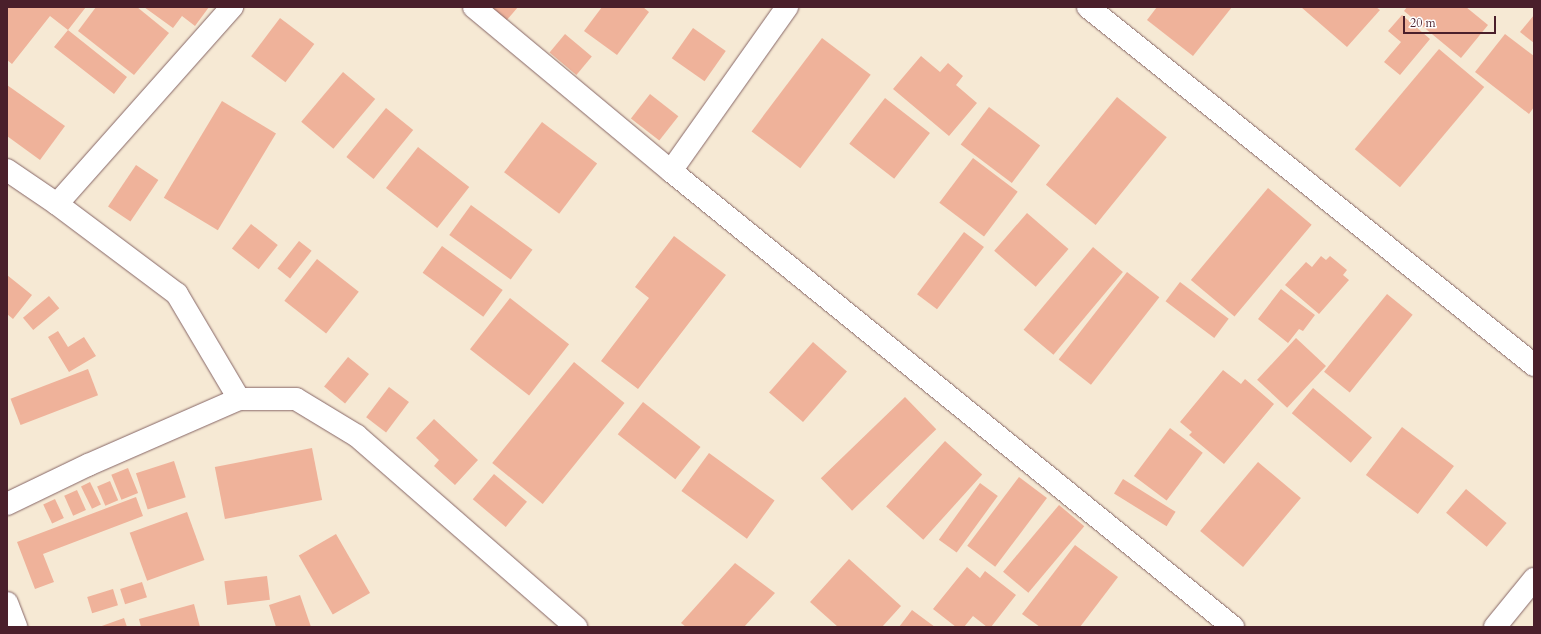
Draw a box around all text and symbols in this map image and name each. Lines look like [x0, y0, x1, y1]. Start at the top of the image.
scale bar [1405, 8, 1498, 34]
text: 20 m [1410, 15, 1436, 31]

